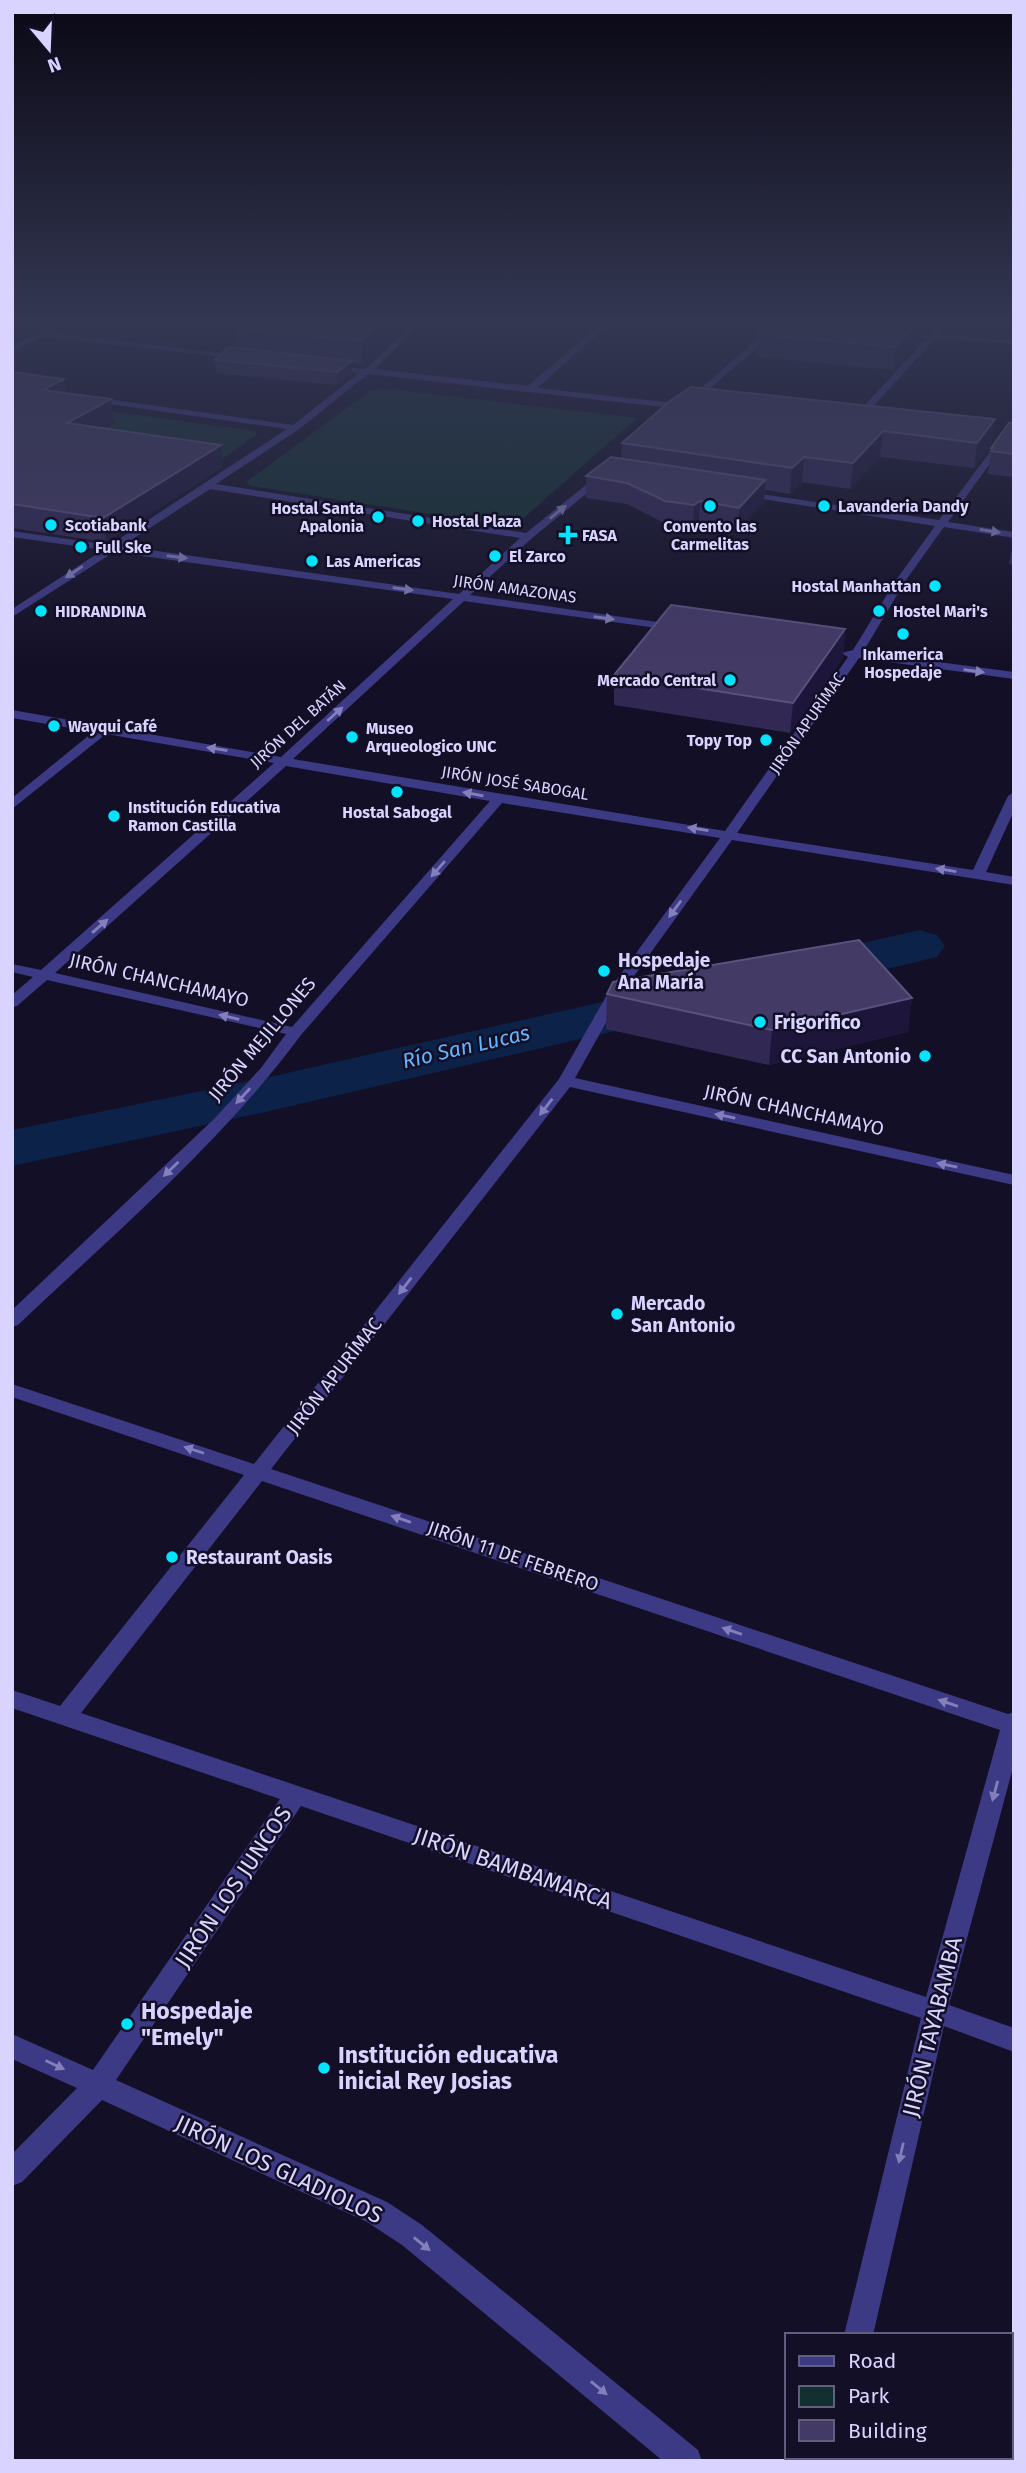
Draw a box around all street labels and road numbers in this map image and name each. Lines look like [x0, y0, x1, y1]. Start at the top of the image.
street label: JIRÓN AMAZONAS [452, 570, 578, 607]
street label: JIRÓN APURÍMAC [764, 668, 849, 777]
street label: JIRÓN DEL BATÁN [246, 675, 350, 772]
street label: JIRÓN JOSÉ SABOGAL [440, 761, 590, 804]
street label: JIRÓN CHANCHAMAYO [67, 948, 251, 1012]
street label: JIRÓN MEJILLONES [203, 972, 321, 1106]
street label: JIRÓN CHANCHAMAYO [702, 1080, 886, 1140]
street label: JIRÓN APURÍMAC [281, 1313, 387, 1439]
street label: JIRÓN 11 DE FEBRERO [424, 1516, 602, 1596]
street label: JIRÓN LOS JUNCOS [168, 1800, 297, 1973]
street label: JIRÓN BAMBAMARCA [410, 1820, 617, 1915]
street label: JIRÓN TAYABAMBA [895, 1933, 968, 2120]
street label: JIRÓN LOS GLADIOLOS [171, 2108, 388, 2229]

